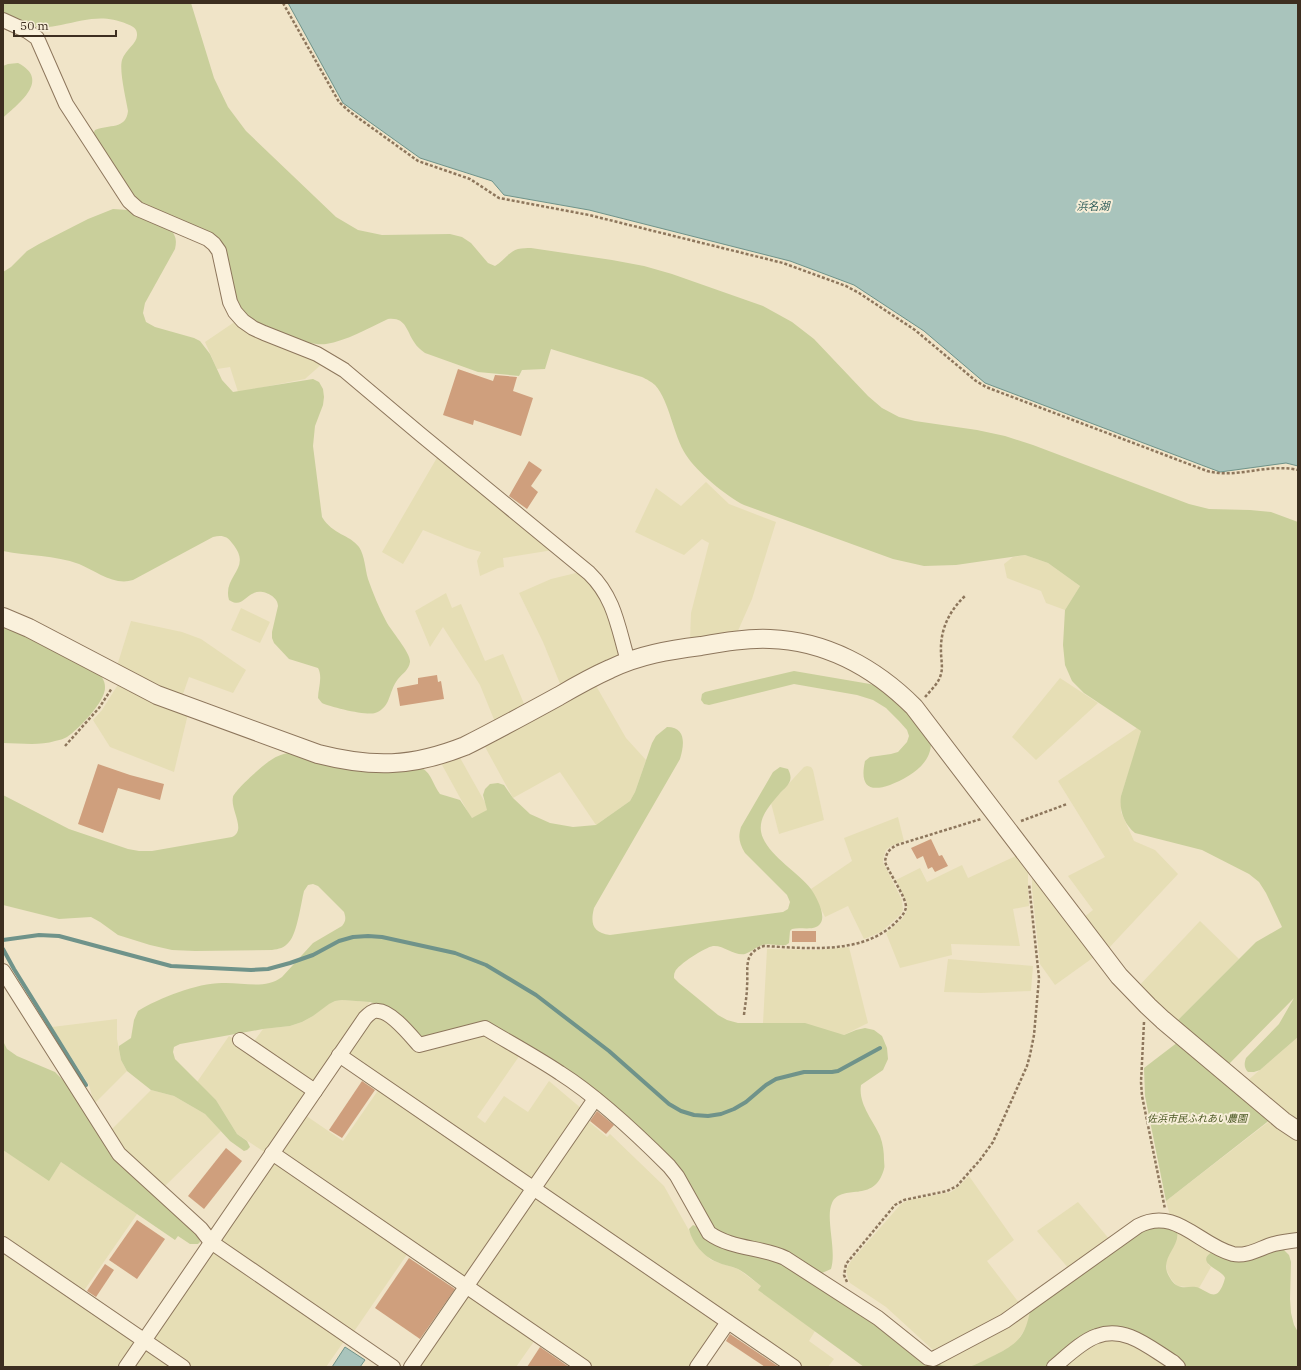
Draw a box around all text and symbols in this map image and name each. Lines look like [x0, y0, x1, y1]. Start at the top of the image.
scale bar [14, 12, 116, 38]
text: 50 m [20, 18, 49, 33]
water label: 浜名湖 [1077, 199, 1111, 213]
park label: 佐浜市民ふれあい農園 [1147, 1112, 1249, 1125]

